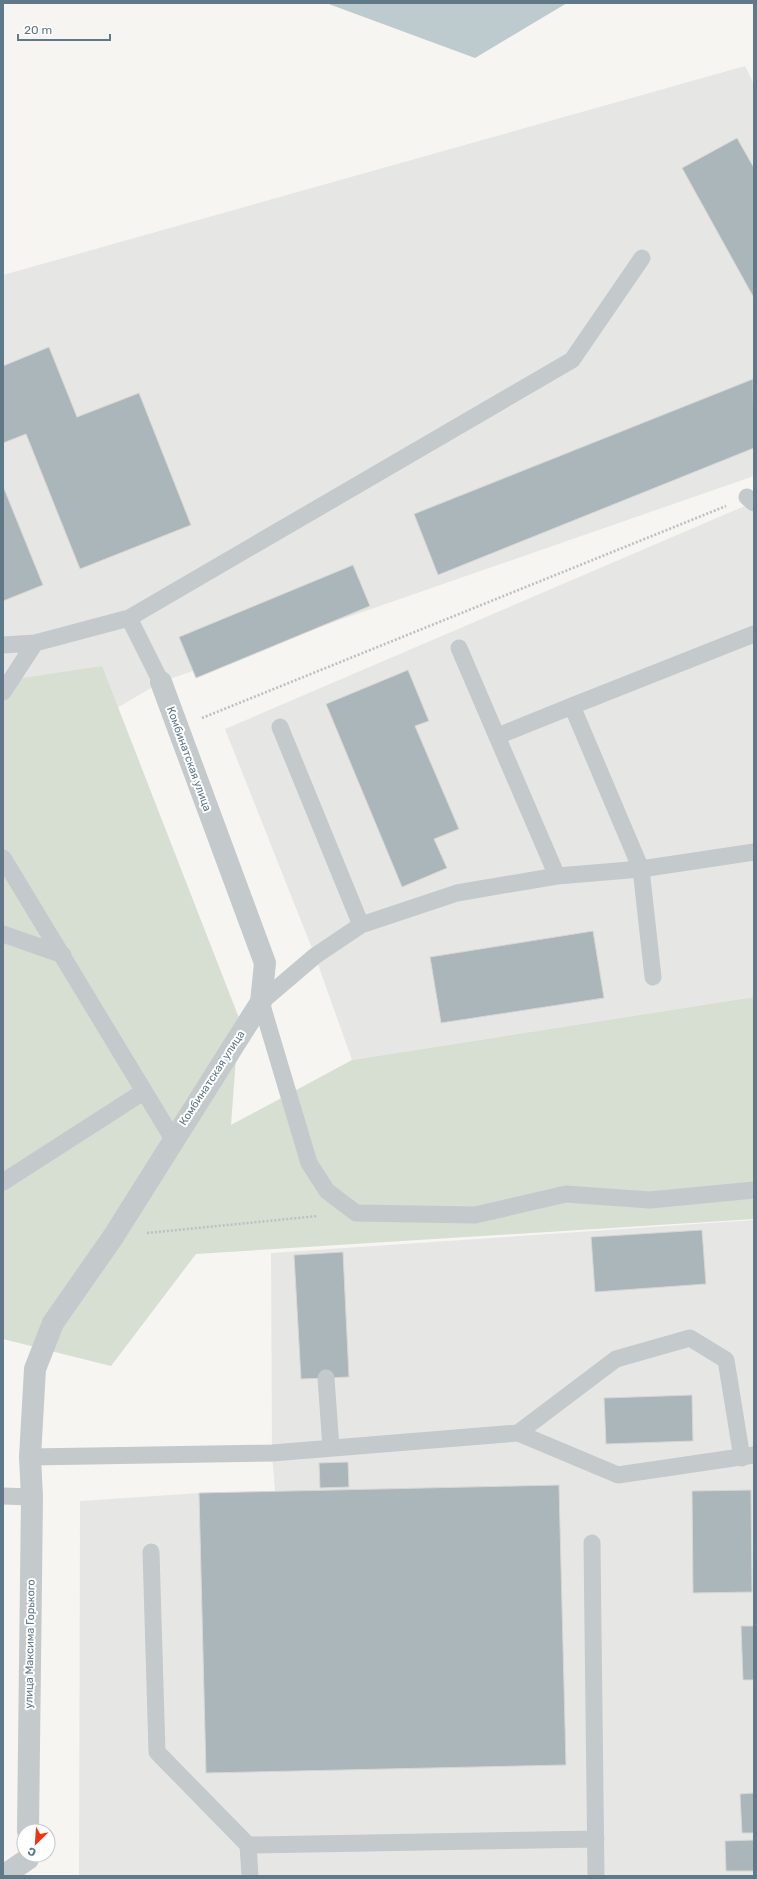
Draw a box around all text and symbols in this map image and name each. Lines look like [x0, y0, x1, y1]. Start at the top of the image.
scale bar [18, 16, 110, 42]
text: 20 m [24, 23, 52, 37]
street label: Комбинатская улица [164, 705, 214, 813]
street label: Комбинатская улица [176, 1028, 248, 1128]
street label: улица Максима Горького [22, 1579, 38, 1709]
north arrow [16, 1823, 56, 1863]
text: С [25, 1844, 38, 1859]

